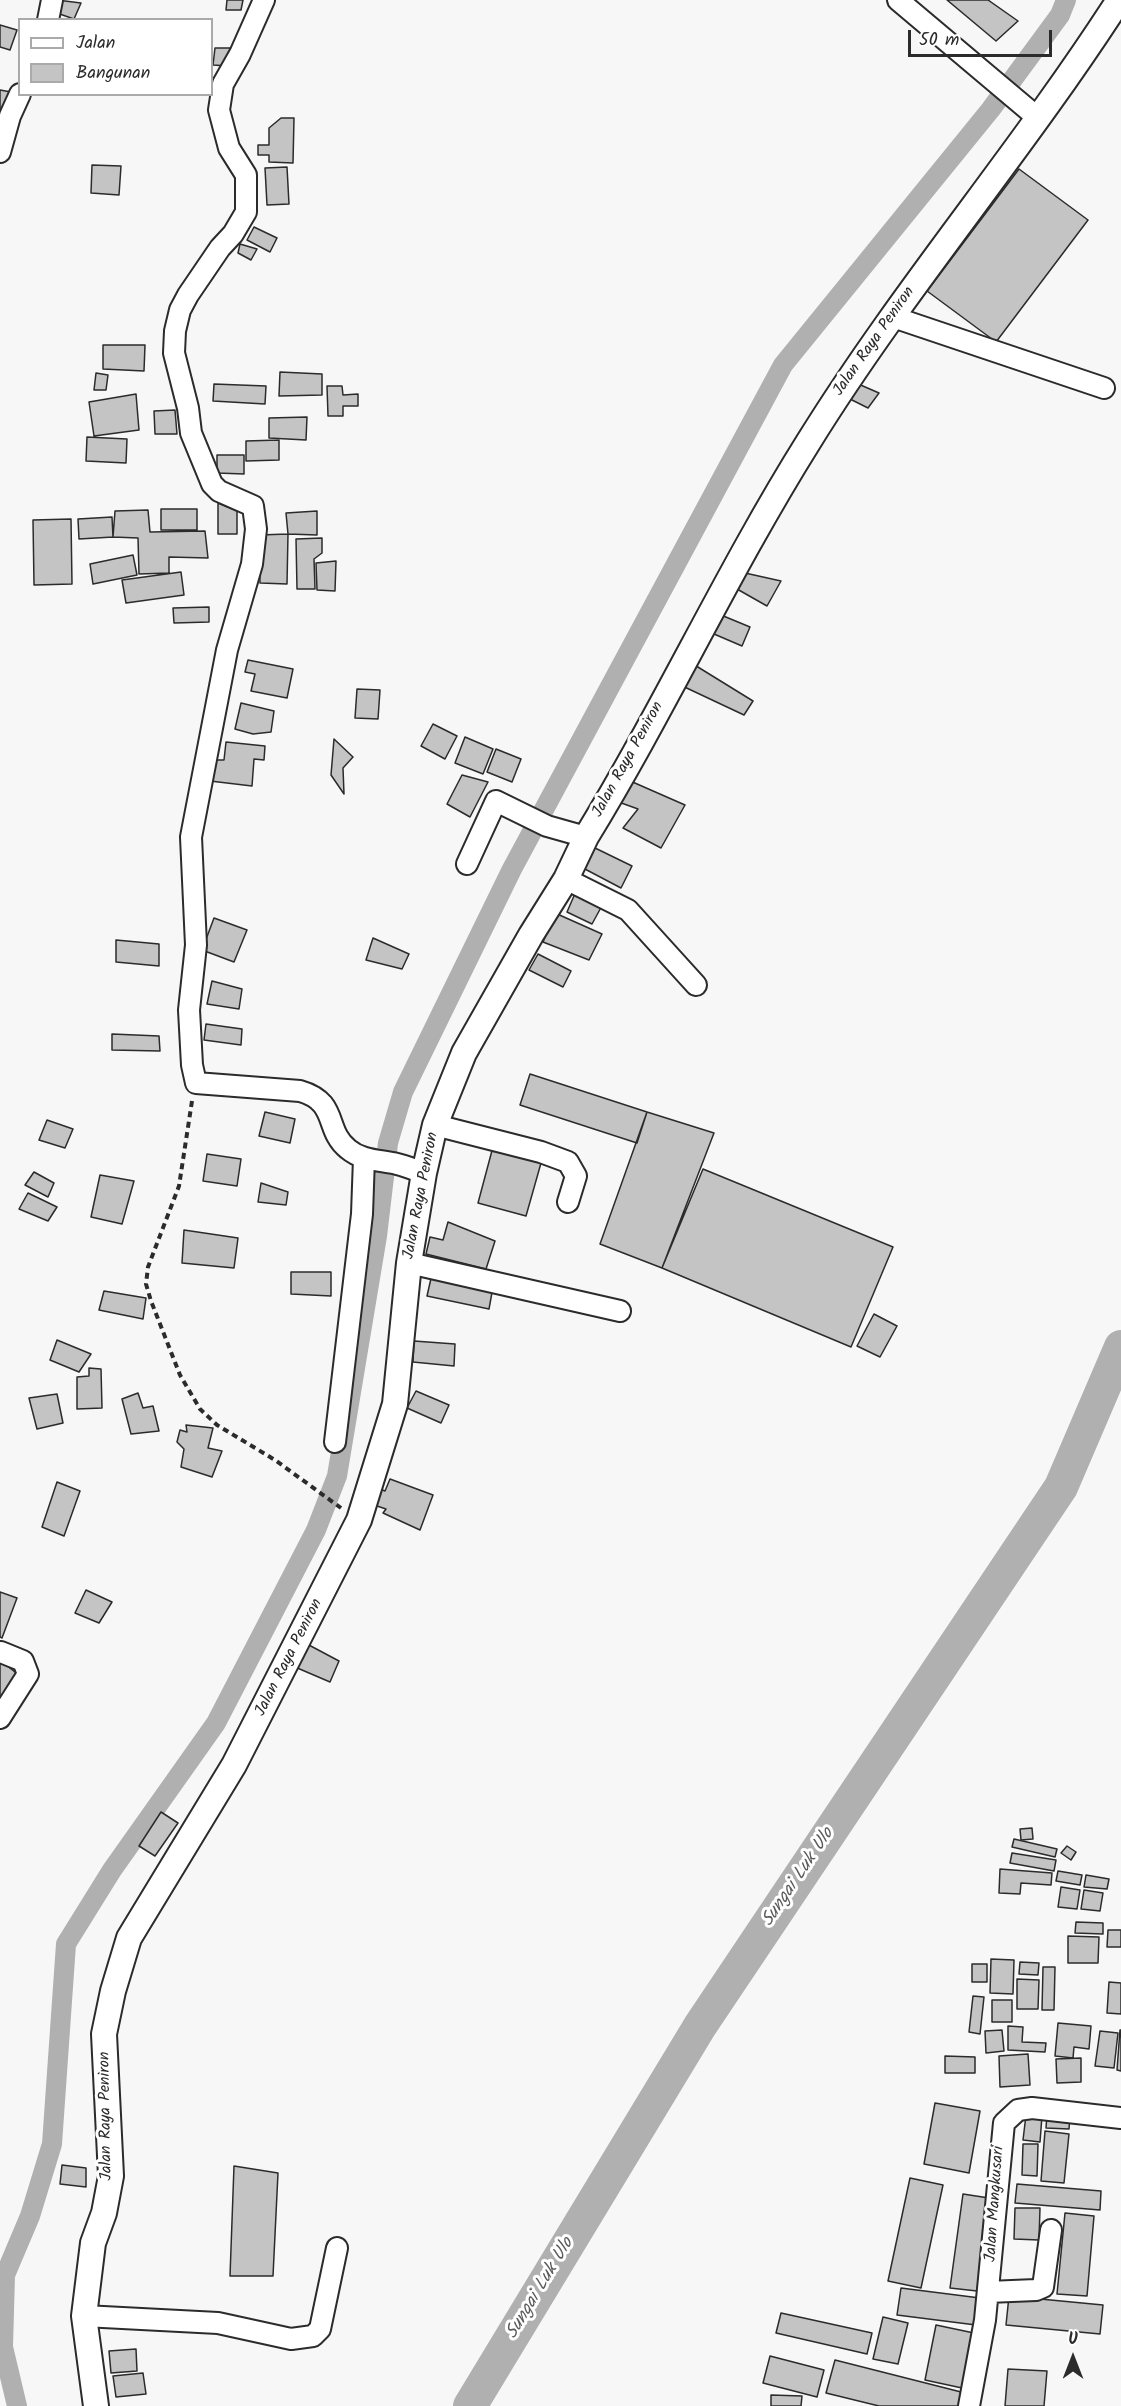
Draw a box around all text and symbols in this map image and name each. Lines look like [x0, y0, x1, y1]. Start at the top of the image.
legend [18, 18, 213, 96]
scale bar [911, 18, 1055, 56]
text: 50 m [919, 26, 959, 55]
text: Jalan [76, 29, 115, 58]
text: Bangunan [76, 59, 150, 88]
street label: Jalan Raya Peniron [830, 284, 920, 400]
street label: Jalan Raya Peniron [589, 699, 669, 821]
street label: Jalan Raya Peniron [400, 1131, 444, 1261]
street label: Jalan Raya Peniron [252, 1596, 328, 1720]
water label: Sungai Luk Ulo [758, 1825, 840, 1931]
street label: Jalan Raya Peniron [96, 2051, 118, 2181]
street label: Jalan Mangkusari [982, 2145, 1010, 2263]
water label: Sungai Luk Ulo [502, 2235, 580, 2343]
text: U [1068, 2327, 1078, 2352]
north arrow [1043, 2328, 1103, 2388]

